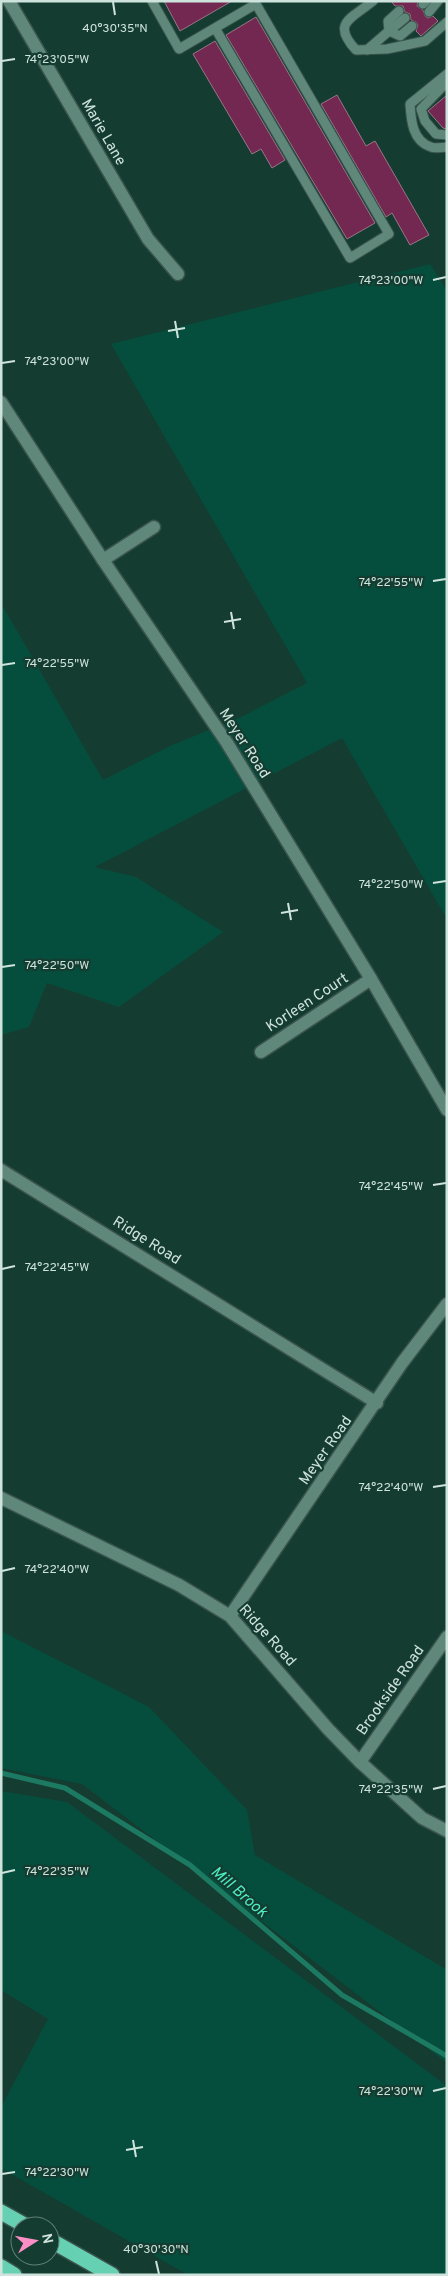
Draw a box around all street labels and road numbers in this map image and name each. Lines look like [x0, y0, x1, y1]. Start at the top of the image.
street label: Marie Lane [76, 96, 129, 170]
street label: Meyer Road [214, 705, 274, 783]
street label: Korleen Court [263, 970, 353, 1037]
street label: Ridge Road [109, 1213, 184, 1270]
street label: Meyer Road [295, 1413, 357, 1489]
street label: Ridge Road [234, 1601, 300, 1671]
street label: Brookside Road [353, 1642, 429, 1740]

